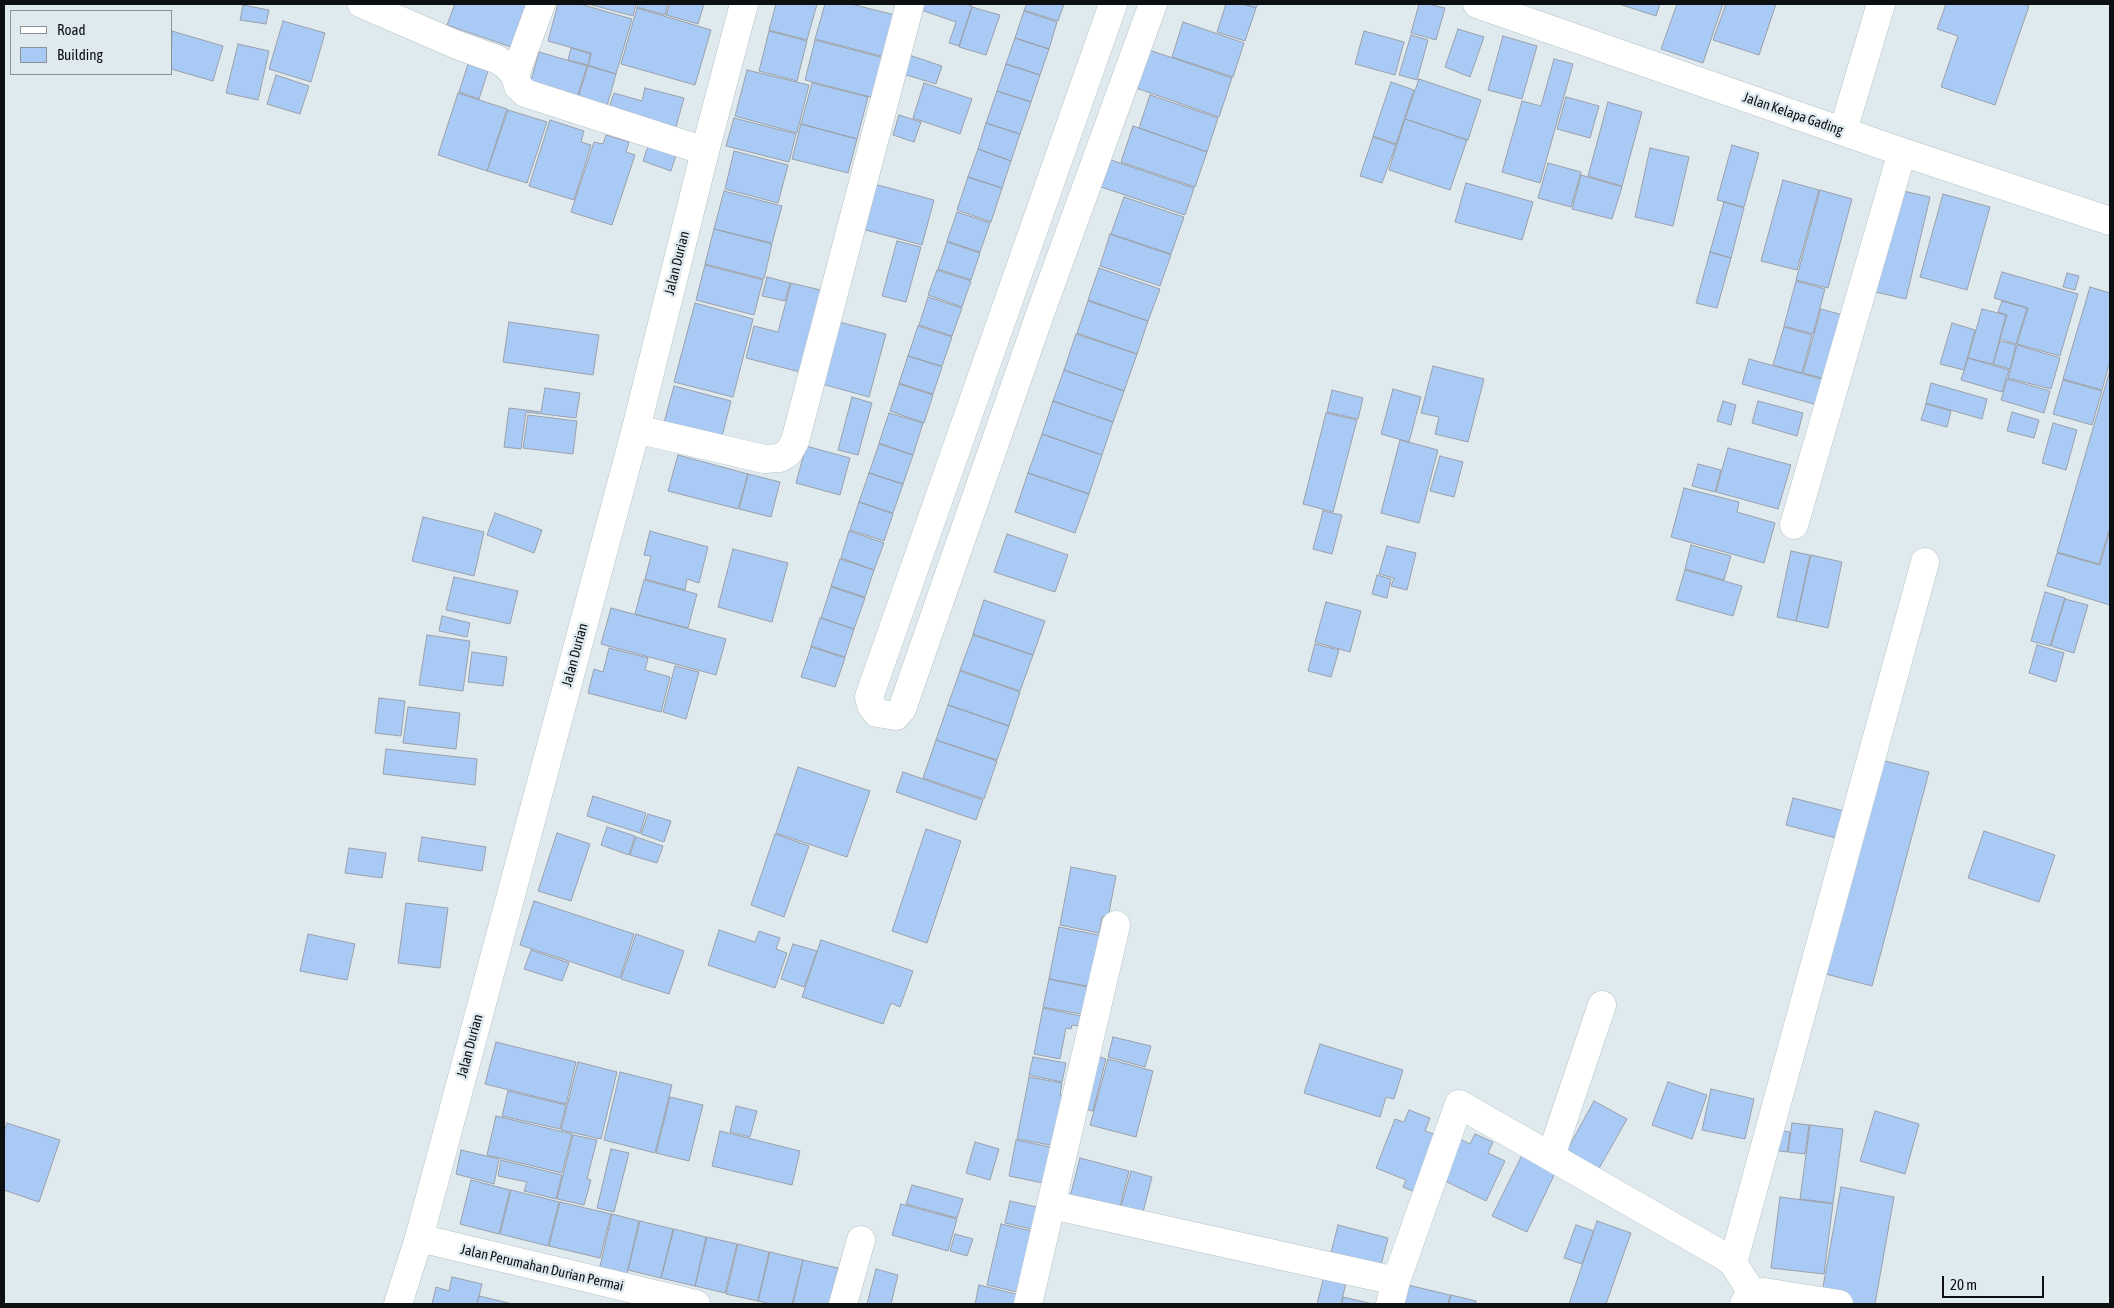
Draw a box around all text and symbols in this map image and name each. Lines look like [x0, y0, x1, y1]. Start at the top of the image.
legend [10, 10, 172, 75]
text: Road [57, 21, 86, 38]
text: Building [57, 46, 103, 63]
street label: Jalan Kelapa Gading [1741, 89, 1845, 139]
street label: Jalan Durian [661, 229, 693, 297]
street label: Jalan Durian [558, 621, 592, 689]
street label: Jalan Durian [453, 1012, 487, 1080]
street label: Jalan Perumahan Durian Permai [459, 1241, 625, 1295]
scale bar [1944, 1266, 2046, 1298]
text: 20 m [1950, 1276, 1977, 1293]

